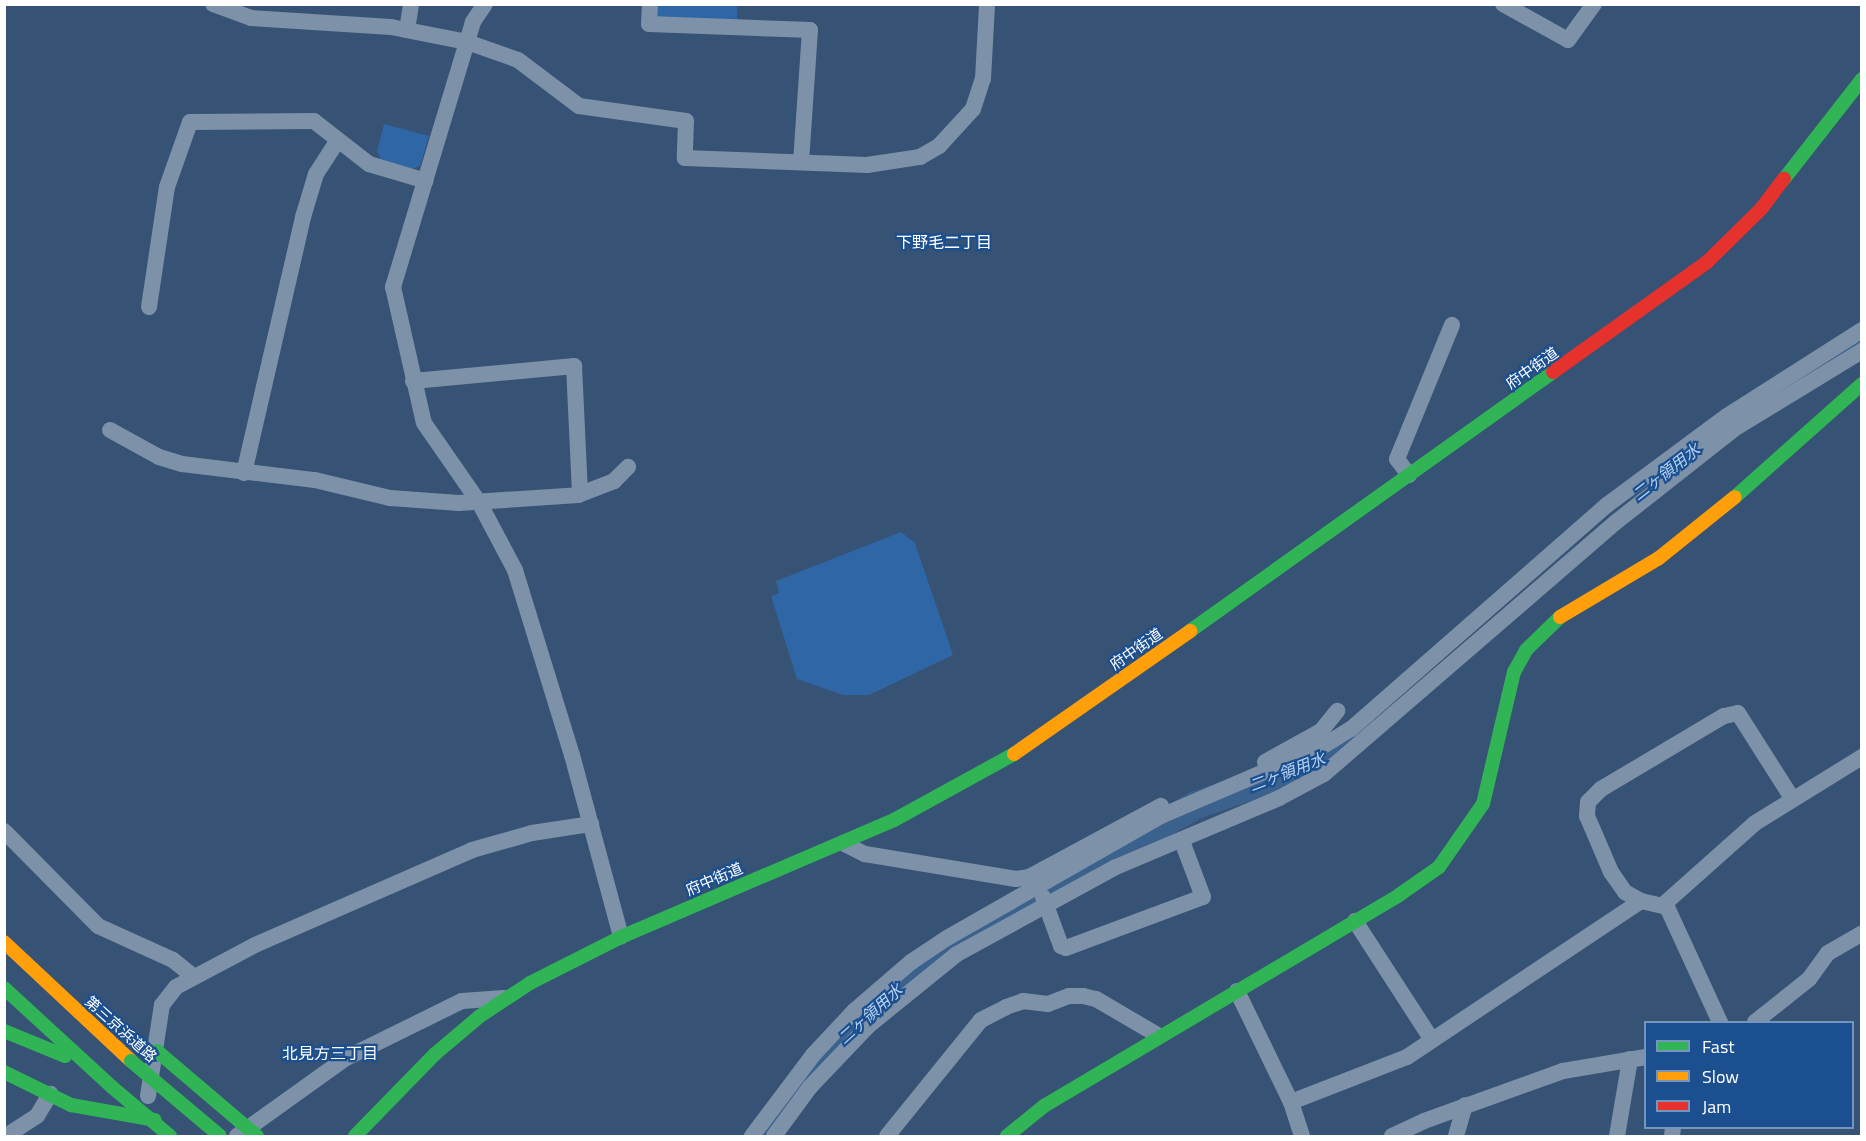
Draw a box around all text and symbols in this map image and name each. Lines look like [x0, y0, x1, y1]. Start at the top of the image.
district label: 下野毛二丁目 [896, 232, 992, 252]
street label: 府中街道 [1502, 343, 1562, 393]
water label: 二ヶ領用水 [1629, 440, 1703, 504]
street label: 府中街道 [1106, 624, 1166, 674]
water label: 二ヶ領用水 [1246, 749, 1328, 795]
street label: 府中街道 [683, 859, 745, 899]
water label: 二ヶ領用水 [834, 980, 906, 1048]
street label: 第三京浜道路 [82, 992, 160, 1066]
legend [1644, 1021, 1854, 1129]
text: Fast [1702, 1033, 1735, 1060]
district label: 北見方三丁目 [282, 1043, 378, 1063]
text: Slow [1702, 1063, 1739, 1090]
text: Jam [1702, 1093, 1731, 1120]

